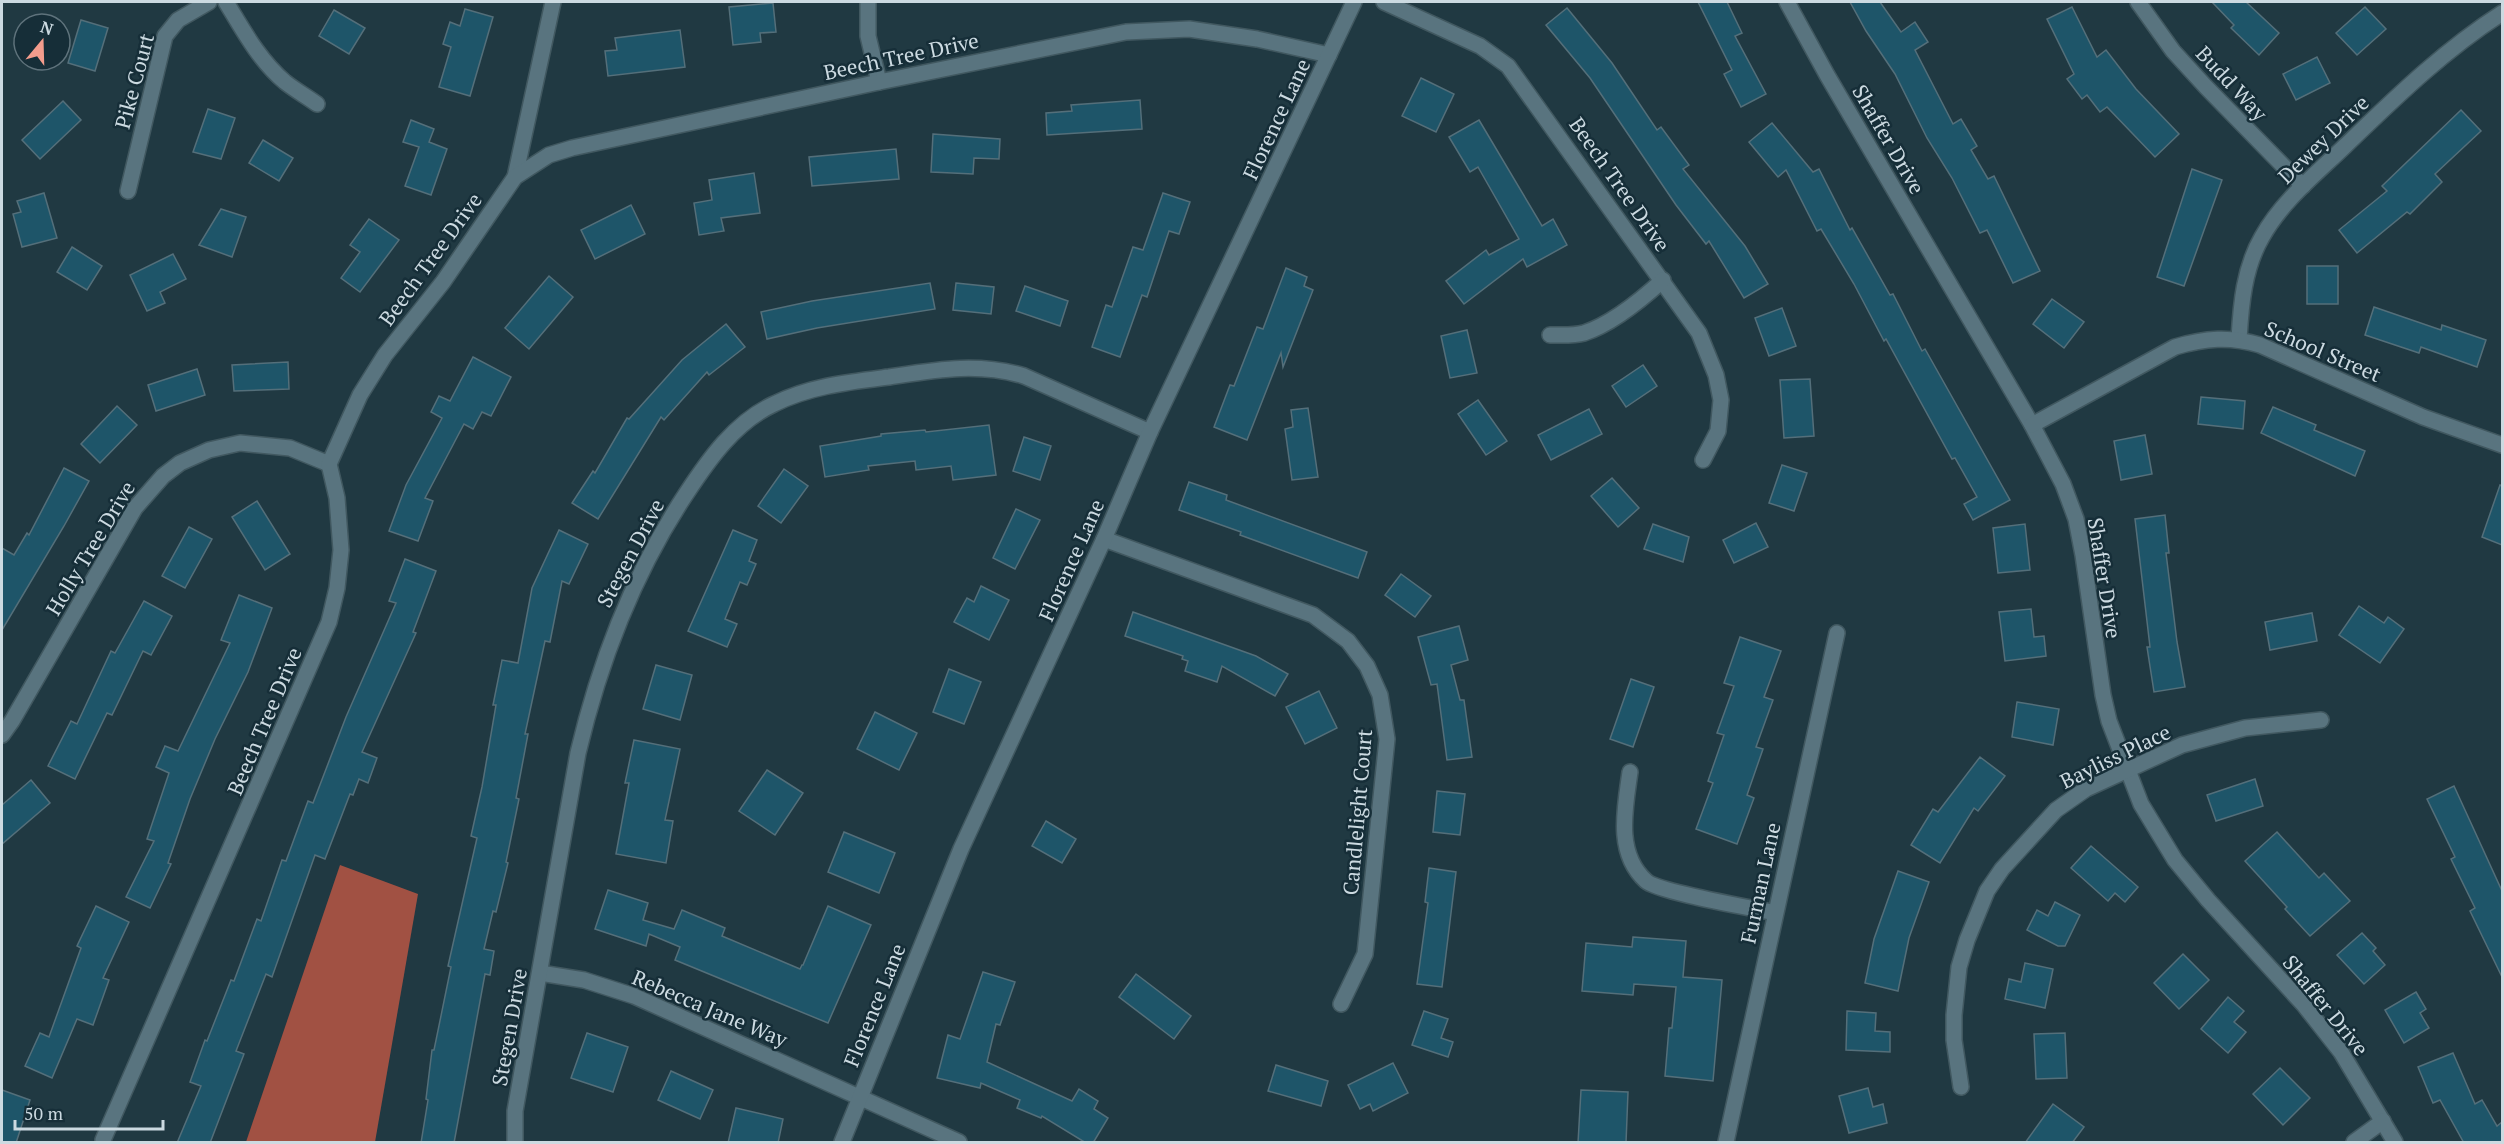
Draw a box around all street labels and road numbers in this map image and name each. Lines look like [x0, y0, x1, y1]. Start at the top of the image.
street label: Beech Tree Drive [821, 26, 981, 86]
street label: Pike Court [108, 30, 160, 132]
street label: Budd Way [2190, 40, 2274, 127]
street label: Florence Lane [1236, 54, 1316, 184]
street label: Shaffer Drive [1846, 79, 1932, 199]
street label: Dewey Drive [2271, 88, 2375, 190]
street label: Beech Tree Drive [1563, 111, 1677, 257]
street label: Beech Tree Drive [372, 187, 488, 331]
street label: School Street [2260, 314, 2386, 388]
street label: Holly Tree Drive [39, 476, 141, 620]
street label: Stegen Drive [590, 494, 670, 612]
street label: Florence Lane [1032, 495, 1110, 625]
street label: Shaffer Drive [2082, 516, 2128, 640]
street label: Beech Tree Drive [220, 643, 308, 799]
street label: Bayliss Place [2055, 717, 2175, 795]
street label: Candlelight Court [1336, 728, 1378, 896]
street label: Furman Lane [1734, 820, 1786, 946]
street label: Florence Lane [837, 939, 911, 1071]
street label: Shaffer Drive [2277, 949, 2375, 1061]
street label: Rebecca Jane Way [628, 963, 792, 1053]
street label: Stegen Drive [485, 966, 533, 1088]

